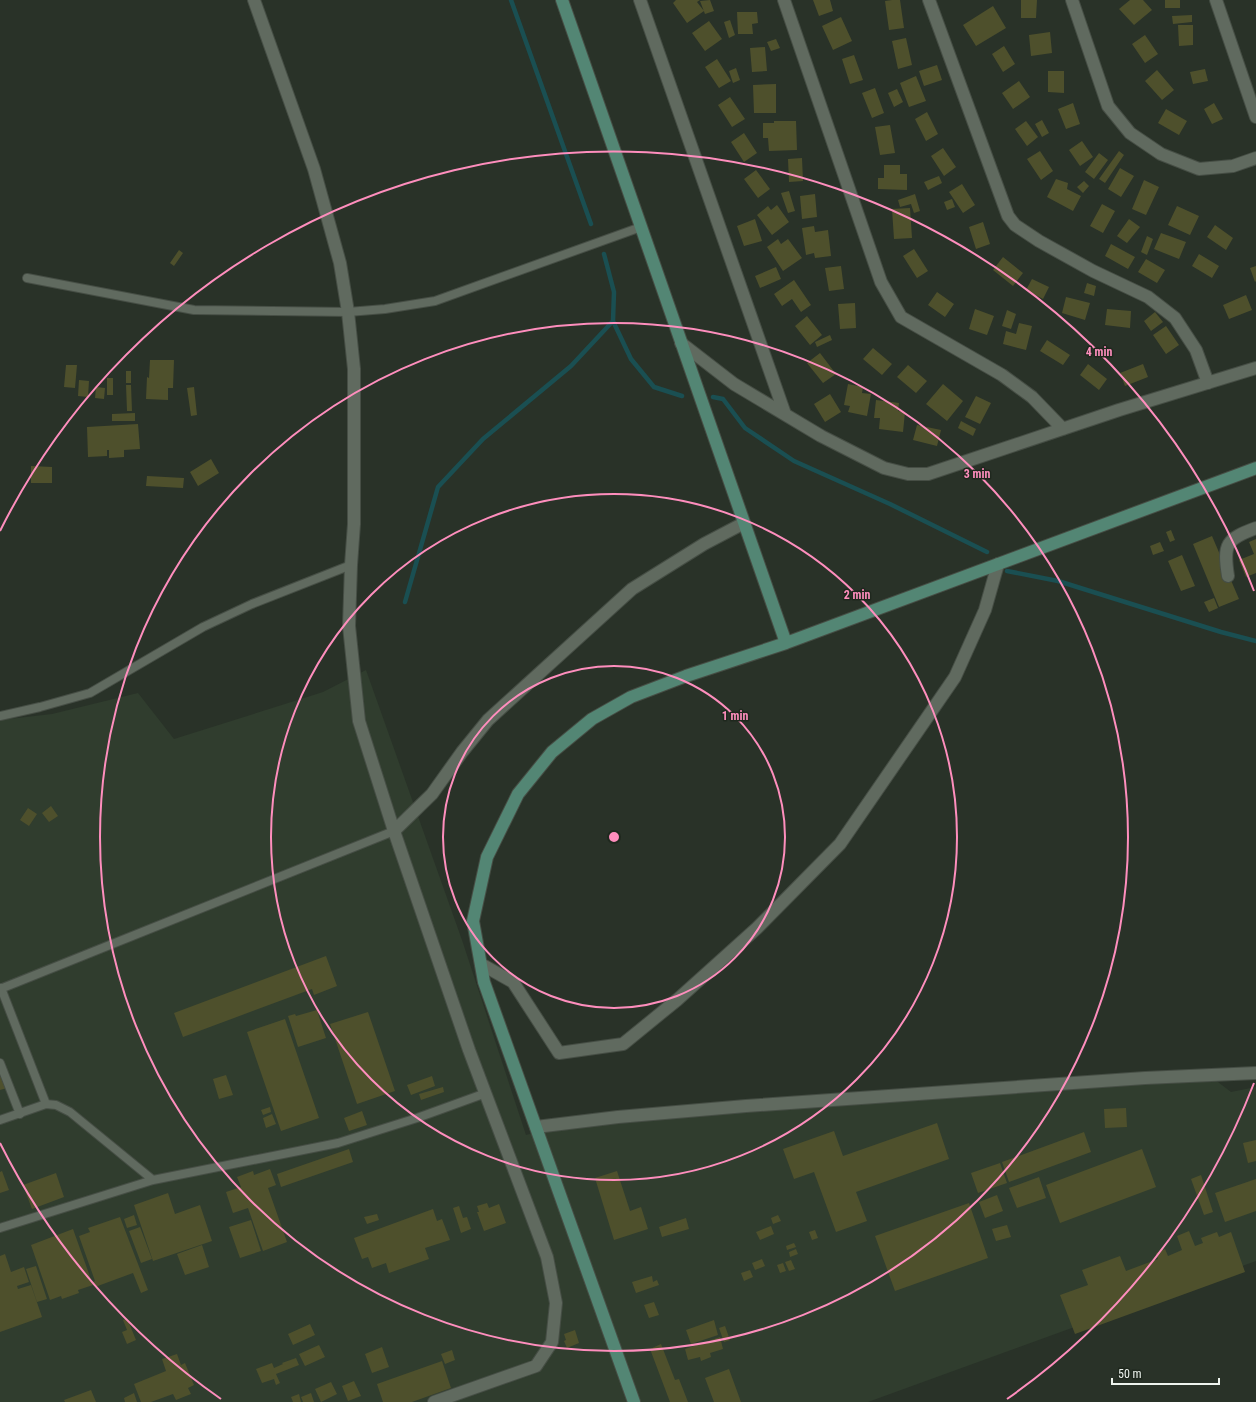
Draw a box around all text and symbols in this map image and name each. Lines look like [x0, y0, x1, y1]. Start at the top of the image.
text: 4 min [1086, 345, 1112, 359]
text: 3 min [964, 467, 990, 481]
text: 2 min [844, 588, 870, 602]
text: 1 min [722, 709, 748, 723]
centre of rings [607, 830, 621, 844]
scale bar [1112, 1360, 1219, 1386]
text: 50 m [1118, 1367, 1142, 1381]

